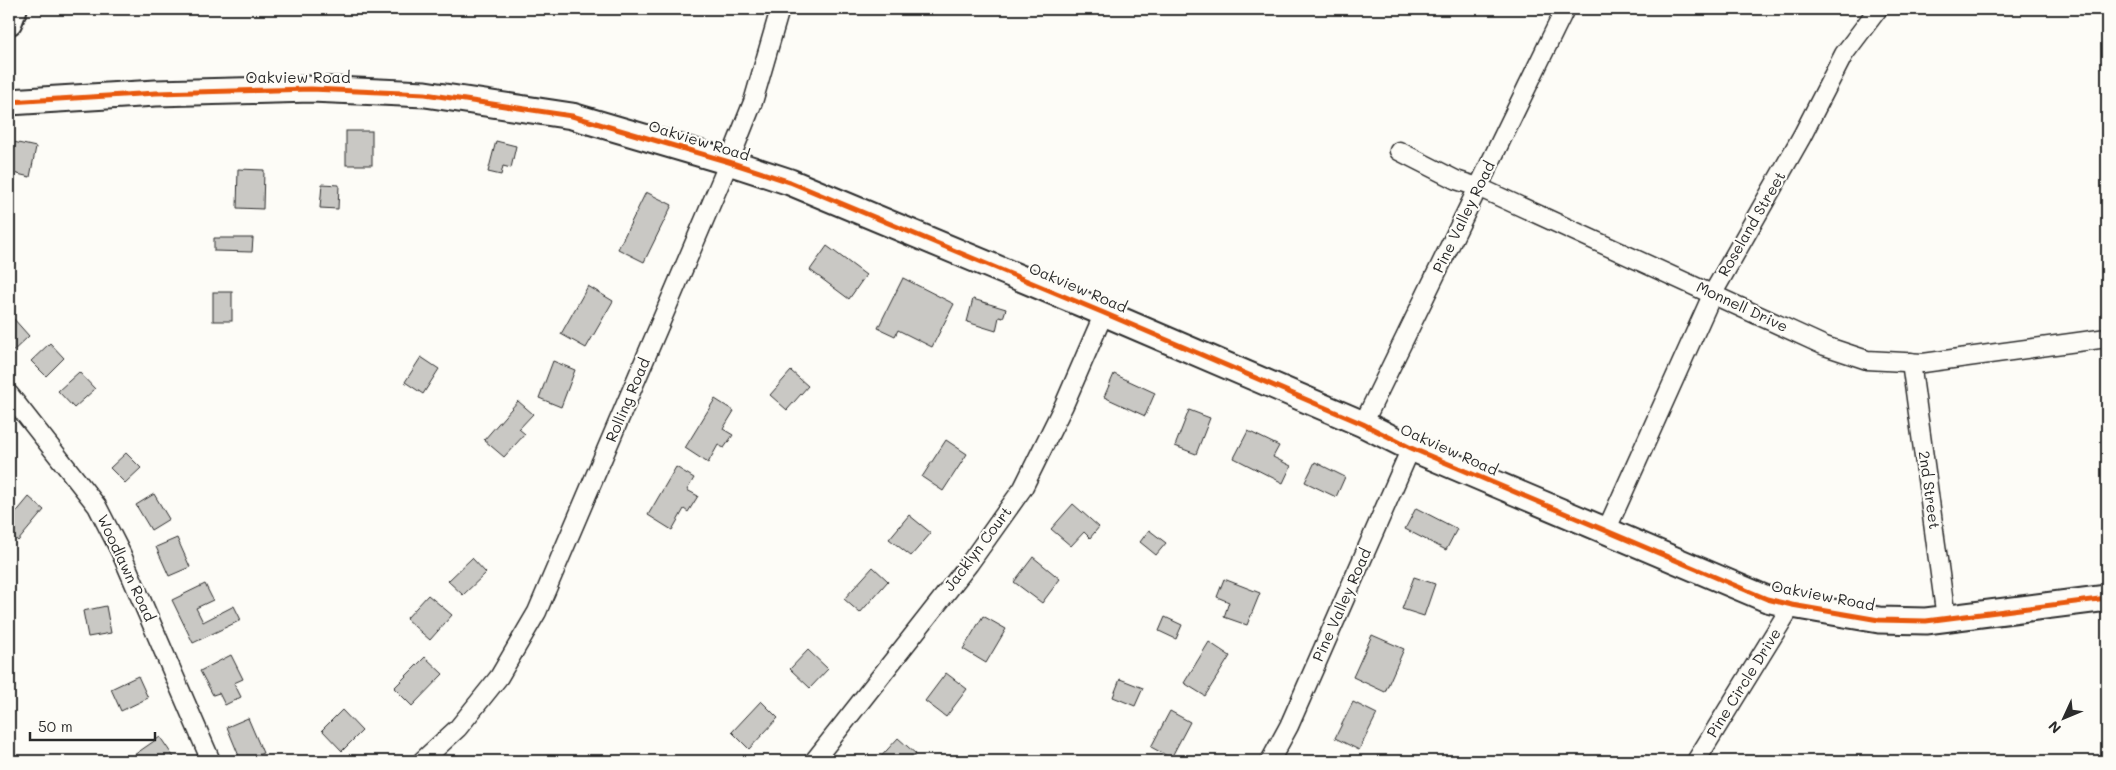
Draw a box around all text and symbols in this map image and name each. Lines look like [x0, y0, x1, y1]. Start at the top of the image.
street label: Oakview Road [246, 67, 350, 87]
street label: Oakview Road [646, 115, 752, 165]
street label: Pine Valley Road [1427, 157, 1499, 276]
street label: Roseland Street [1713, 167, 1789, 280]
street label: Oakview Road [1026, 257, 1131, 317]
street label: Monnell Drive [1693, 276, 1791, 336]
street label: Rolling Road [600, 354, 654, 445]
street label: Oakview Road [1397, 419, 1501, 480]
street label: 2nd Street [1915, 449, 1945, 530]
street label: Jacklyn Court [939, 502, 1016, 595]
street label: Woodlawn Road [93, 511, 160, 624]
street label: Pine Valley Road [1307, 545, 1375, 664]
street label: Oakview Road [1770, 575, 1877, 615]
street label: Pine Circle Drive [1701, 624, 1785, 741]
north arrow [2038, 692, 2088, 742]
scale bar [30, 710, 155, 742]
text: 50 m [38, 716, 73, 736]
text: N [2044, 717, 2065, 738]

